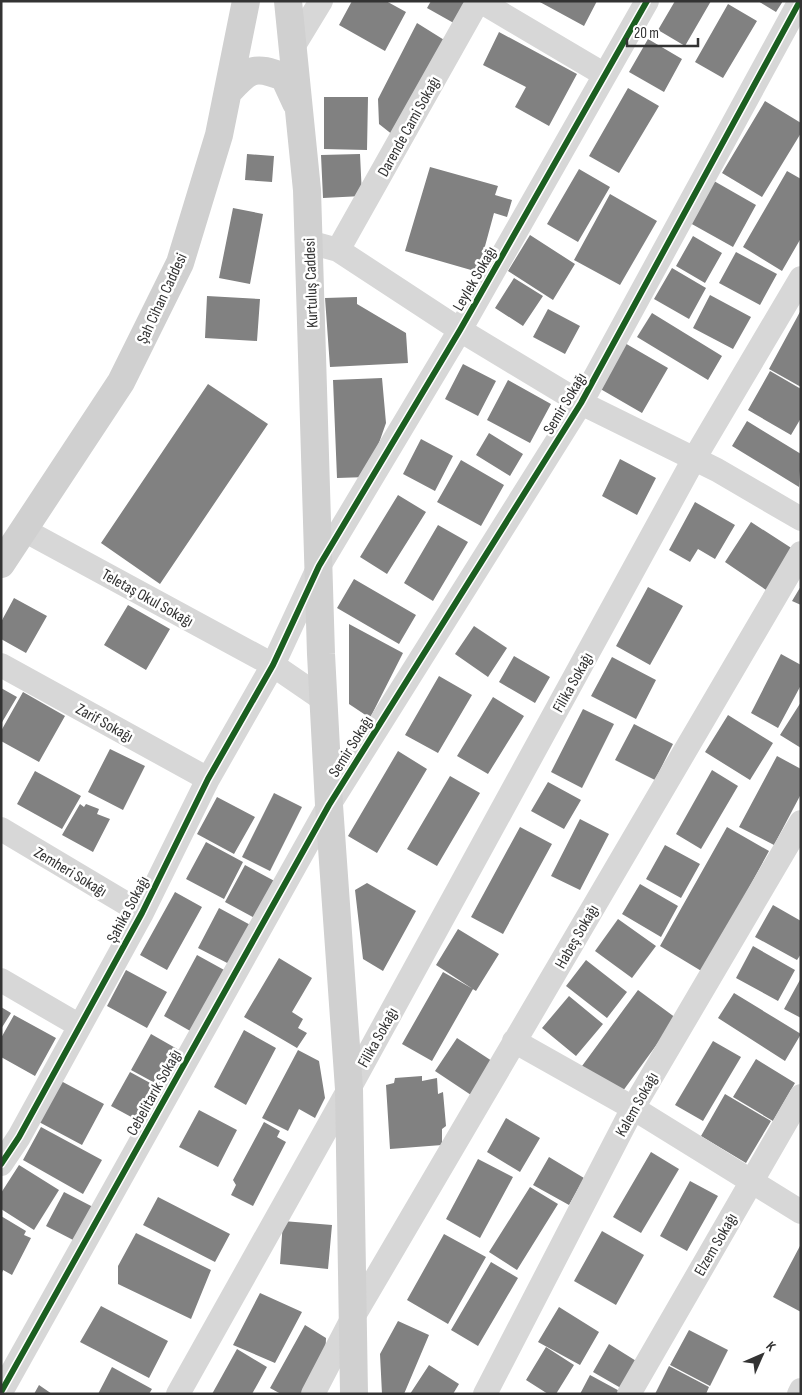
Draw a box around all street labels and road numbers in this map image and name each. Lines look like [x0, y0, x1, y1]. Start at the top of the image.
street label: Darende Cami Sokağı [374, 73, 445, 180]
street label: Kurtuluş Caddesi [300, 238, 323, 328]
street label: Leylek Sokağı [449, 243, 501, 314]
street label: Şah Cihan Caddesi [133, 250, 192, 347]
street label: Semir Sokağı [539, 369, 591, 438]
street label: Teletaş Okul Sokağı [98, 565, 196, 631]
street label: Filika Sokağı [549, 649, 598, 716]
street label: Zarif Sokağı [72, 700, 136, 747]
street label: Semir Sokağı [325, 713, 378, 781]
street label: Zemheri Sokağı [30, 843, 110, 901]
street label: Şahika Sokağı [103, 873, 154, 946]
street label: Habeş Sokağı [551, 901, 603, 972]
street label: Filika Sokağı [354, 1004, 403, 1071]
street label: Cebelitarık Sokağı [123, 1046, 186, 1139]
street label: Kalem Sokağı [612, 1069, 663, 1140]
street label: Elzem Sokağı [691, 1210, 742, 1280]

